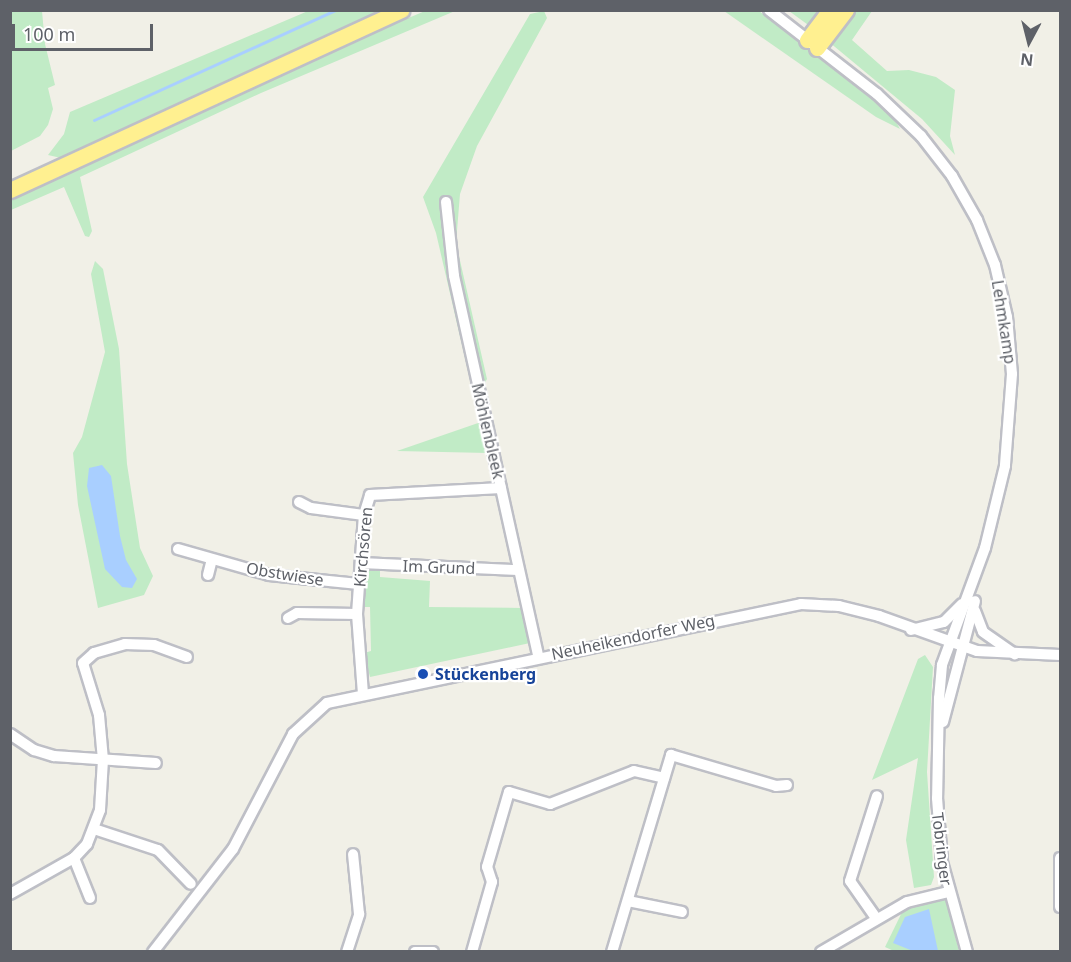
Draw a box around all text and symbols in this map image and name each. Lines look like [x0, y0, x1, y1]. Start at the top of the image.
scale bar [15, 12, 156, 50]
north arrow [999, 12, 1059, 72]
text: 100 m [23, 22, 75, 46]
text: N [1019, 48, 1035, 72]
street label: Lehmkamp [988, 279, 1020, 365]
street label: Möhlenbleek [468, 381, 508, 481]
street label: Kirchsören [350, 506, 376, 588]
street label: Im Grund [402, 556, 476, 578]
street label: Obstwiese [245, 558, 325, 590]
street label: Neuheikendorfer Weg [550, 610, 716, 664]
place label: Stückenberg [435, 664, 536, 684]
marker: Stückenberg [416, 667, 430, 681]
street label: Tobringer [928, 811, 956, 887]

